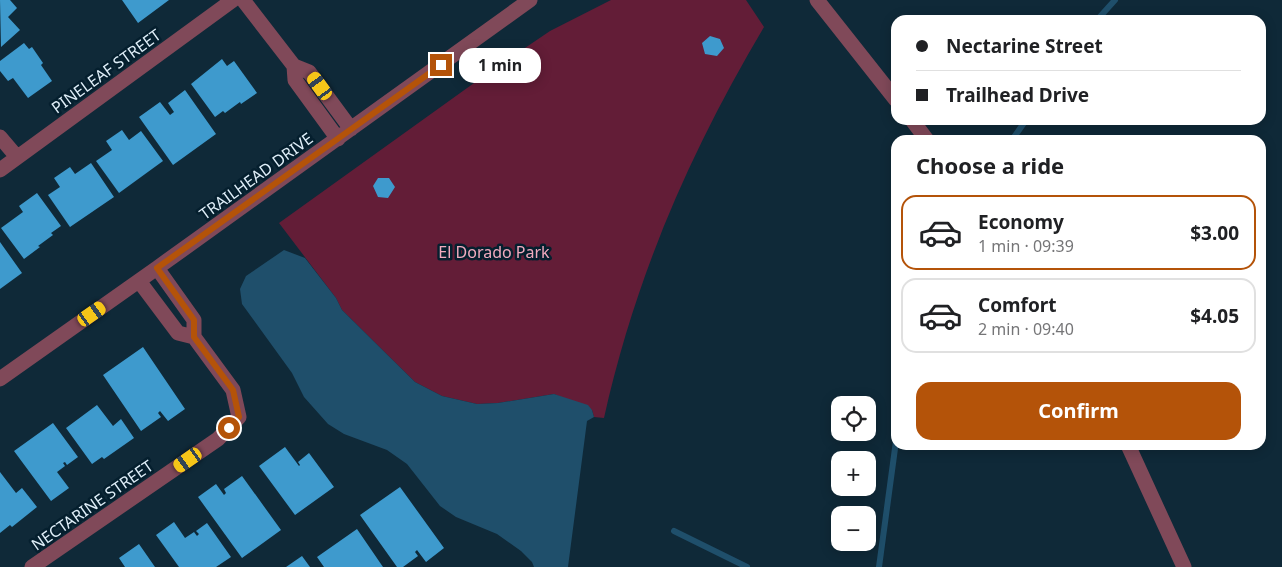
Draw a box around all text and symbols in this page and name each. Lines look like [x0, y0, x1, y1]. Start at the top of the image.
street label: PINELEAF STREET [47, 24, 165, 118]
text: Nectarine Street [946, 33, 1103, 59]
callout: 1 min [458, 48, 541, 82]
route end [430, 54, 452, 76]
text: 1 min [478, 54, 522, 76]
car [305, 69, 334, 103]
text: Trailhead Drive [946, 82, 1089, 108]
street label: TRAILHEAD DRIVE [195, 127, 317, 225]
text: Choose a ride [916, 150, 1064, 180]
text: Economy [978, 209, 1064, 235]
icon: car [918, 210, 963, 255]
text: $3.00 [1190, 220, 1239, 246]
text: 1 min · 09:39 [978, 235, 1074, 257]
park label: El Dorado Park [438, 241, 550, 263]
text: Comfort [978, 292, 1057, 318]
icon: car [918, 293, 963, 338]
car [75, 299, 108, 329]
text: $4.05 [1190, 303, 1239, 329]
text: 2 min · 09:40 [978, 318, 1074, 340]
button: Confirm [916, 382, 1241, 440]
map controls [831, 396, 876, 551]
button: locate [831, 396, 876, 441]
route start [218, 417, 240, 439]
car [171, 445, 204, 475]
button: + [831, 451, 876, 496]
street label: NECTARINE STREET [27, 455, 157, 555]
button: − [831, 506, 876, 551]

